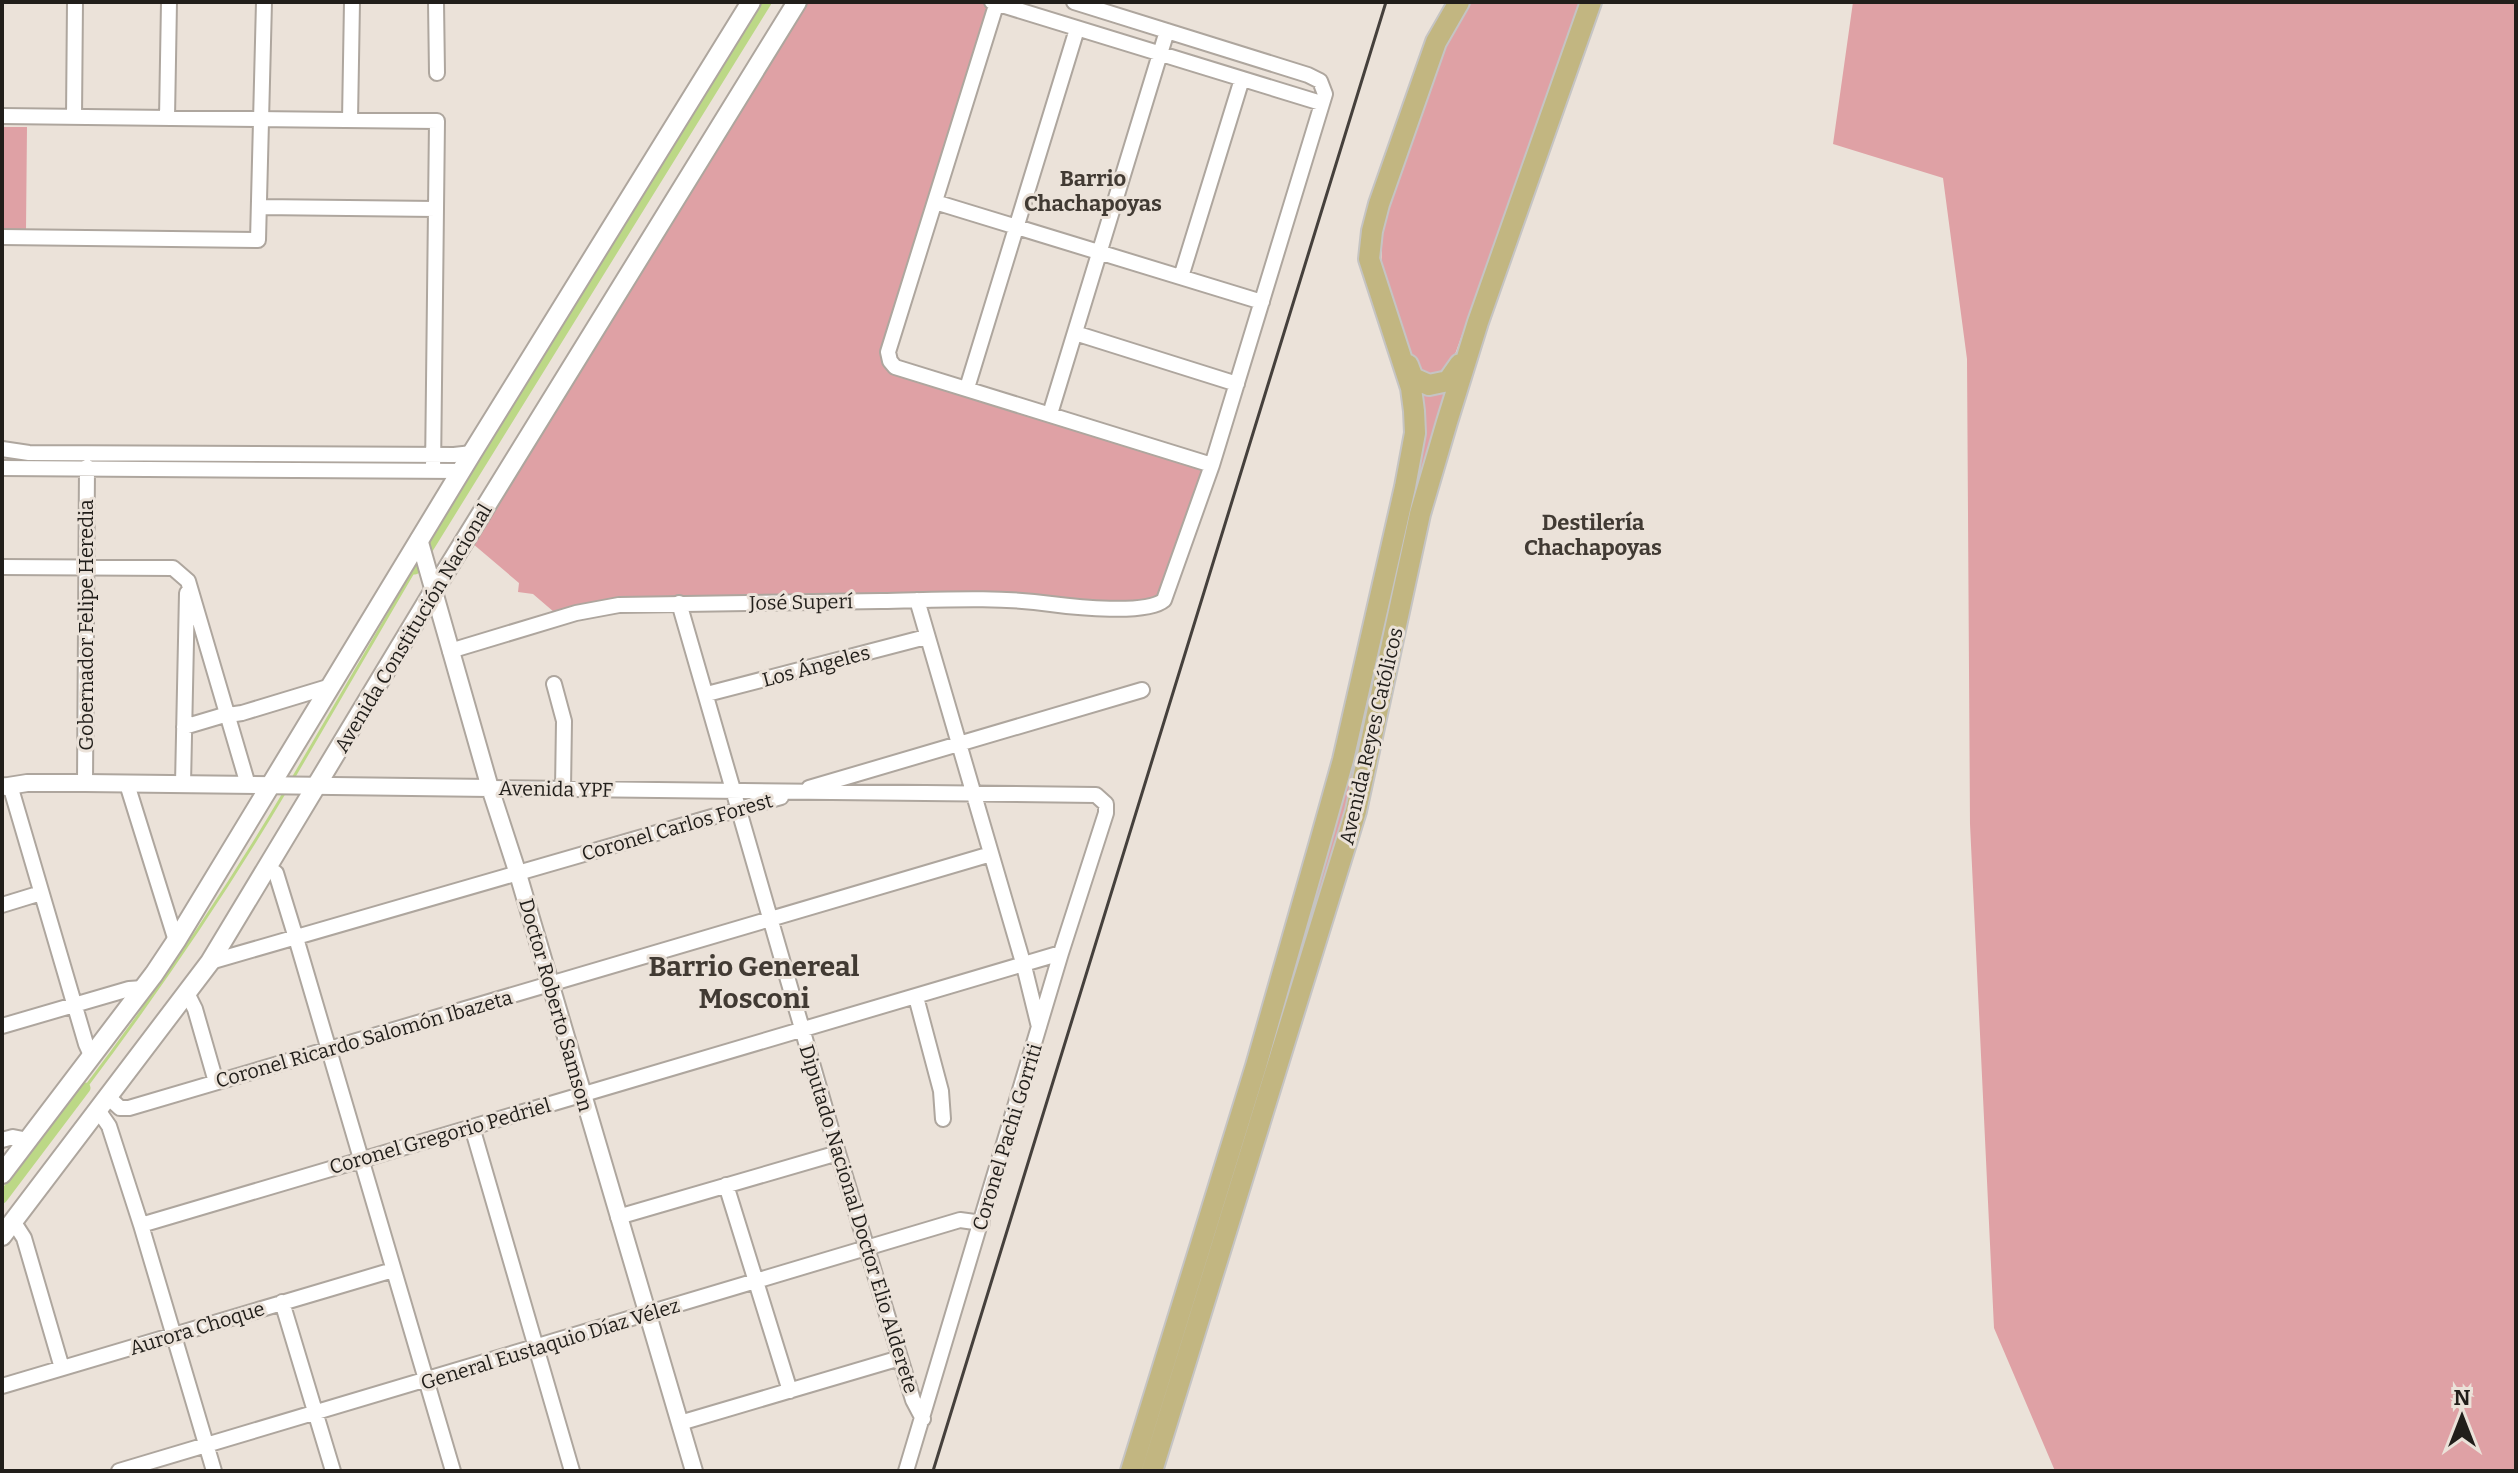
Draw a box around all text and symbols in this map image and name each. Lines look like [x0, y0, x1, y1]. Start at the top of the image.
district label: Barrio Chachapoyas [1024, 165, 1162, 217]
street label: Gobernador Felipe Heredia [74, 499, 98, 751]
street label: Avenida Constitución Nacional [329, 499, 497, 757]
district label: Destilería Chachapoyas [1524, 509, 1662, 561]
street label: José Superí [748, 589, 853, 615]
street label: Avenida Reyes Católicos [1334, 625, 1408, 847]
street label: Los Ángeles [760, 640, 872, 692]
street label: Avenida YPF [499, 776, 613, 802]
street label: Coronel Carlos Forest [579, 788, 775, 866]
street label: Doctor Roberto Samson [514, 896, 598, 1115]
district label: Barrio Genereal Mosconi [649, 950, 860, 1015]
street label: Coronel Ricardo Salomón Ibazeta [213, 985, 515, 1093]
street label: Coronel Pachi Gorriti [967, 1041, 1047, 1233]
street label: Diputado Nacional Doctor Elio Alderete [794, 1042, 924, 1396]
street label: Coronel Gregorio Pedriel [327, 1093, 554, 1179]
street label: General Eustaquio Díaz Vélez [418, 1293, 682, 1395]
street label: Aurora Choque [126, 1296, 268, 1360]
north arrow [2422, 1377, 2502, 1457]
text: N [2454, 1384, 2471, 1411]

